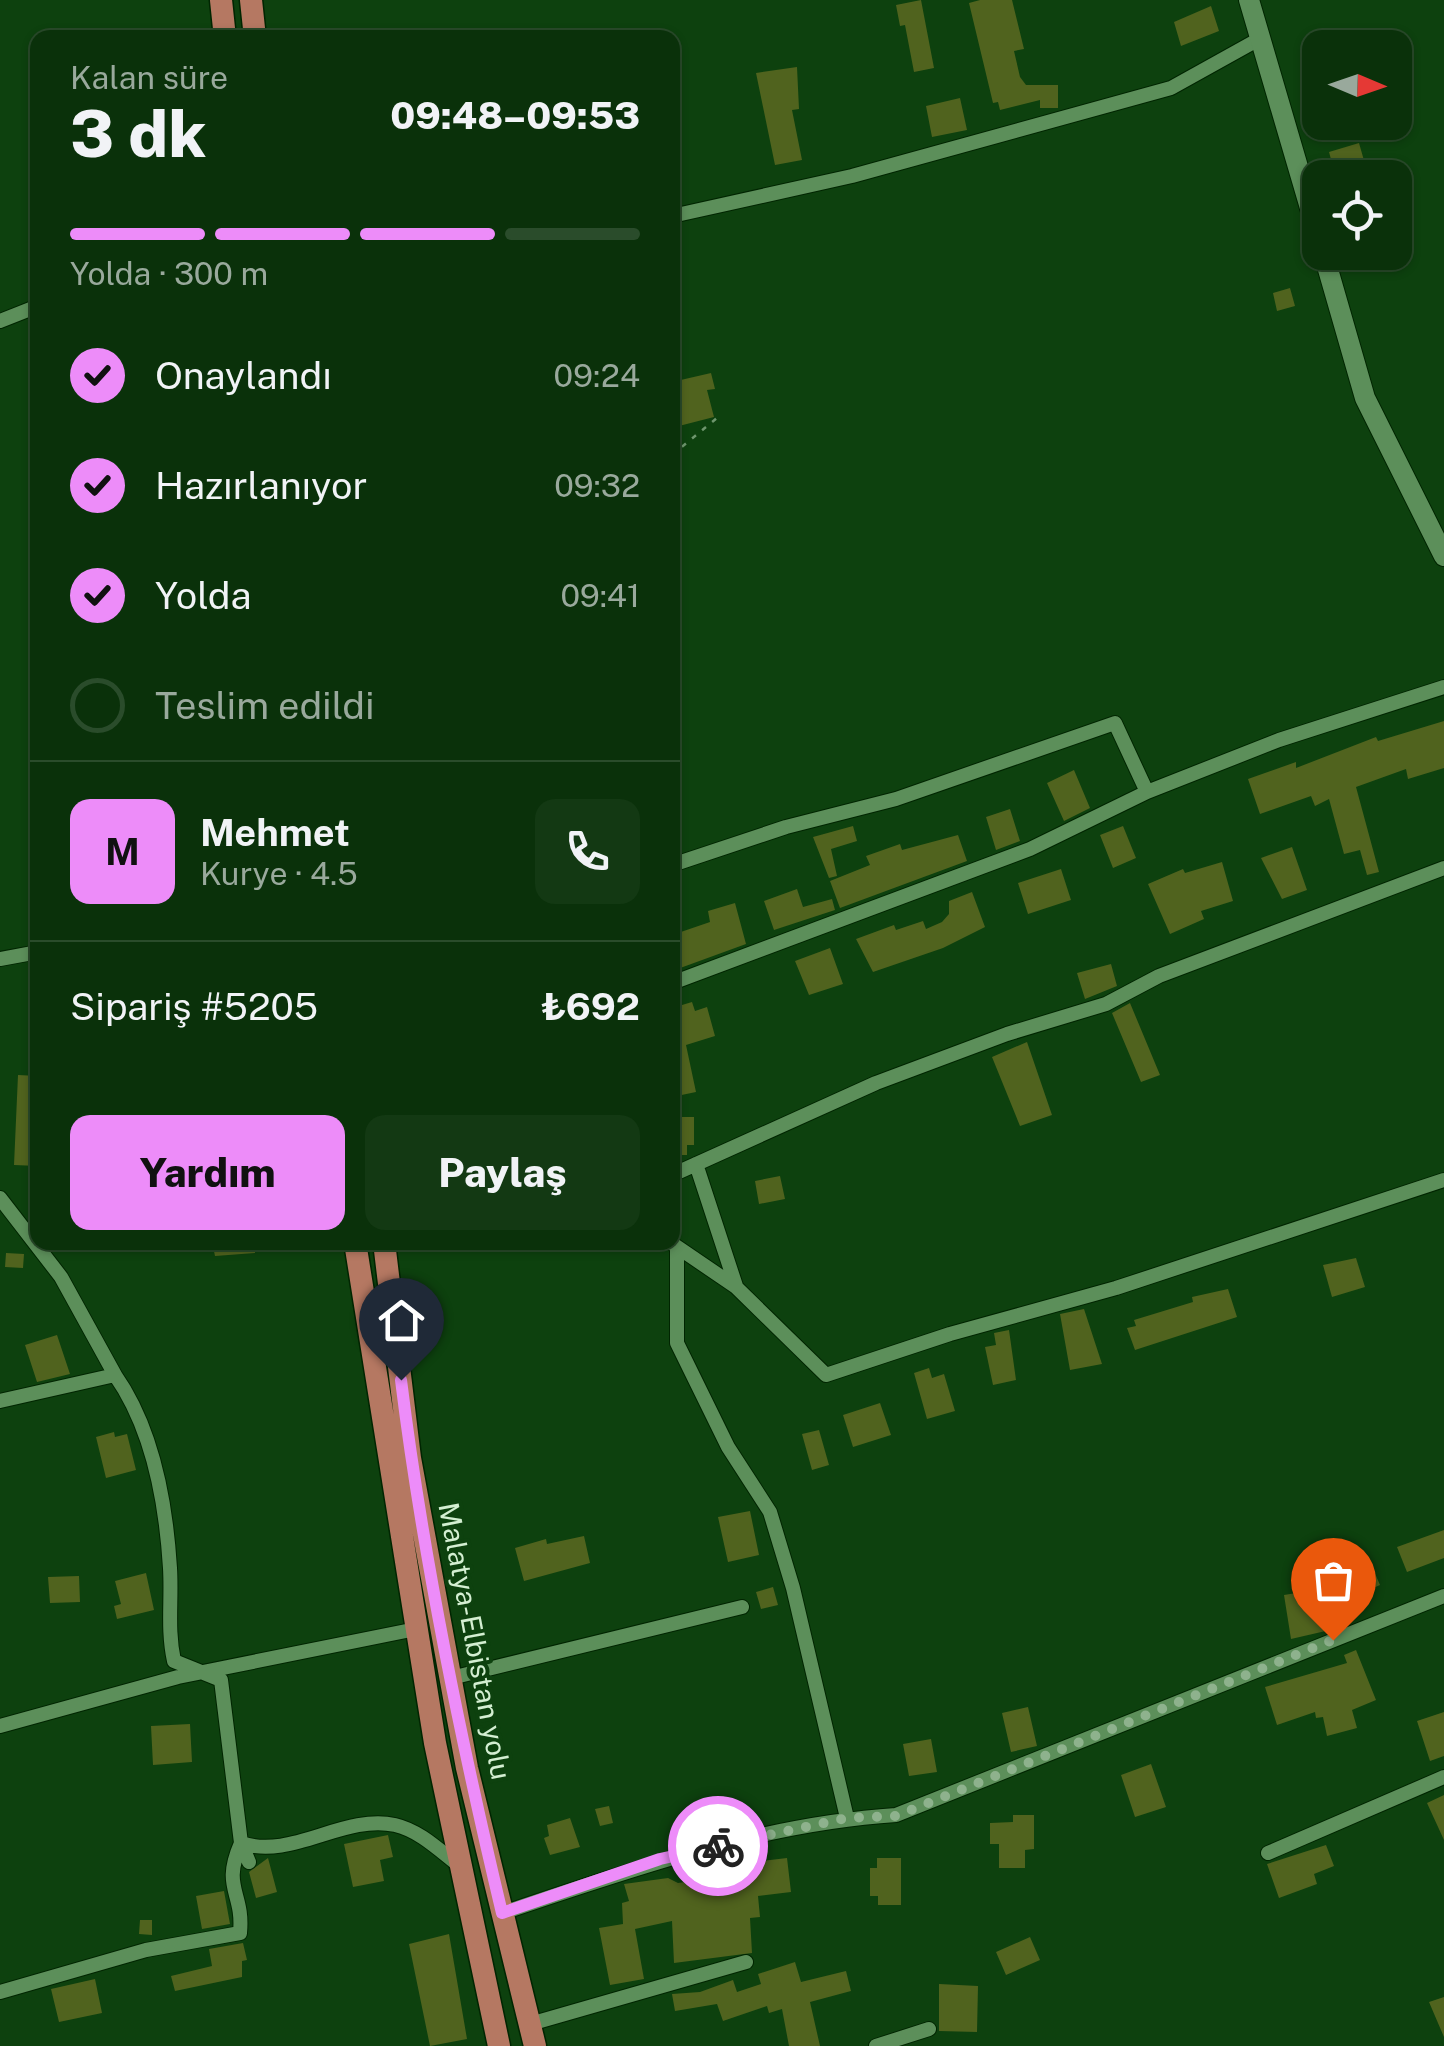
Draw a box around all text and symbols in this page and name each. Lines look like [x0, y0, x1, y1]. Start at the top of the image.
north arrow [1302, 30, 1412, 140]
map controls [1302, 30, 1412, 270]
text: Kalan süre [70, 59, 228, 96]
text: 09:48–09:53 [390, 93, 640, 138]
text: 3 dk [70, 95, 206, 172]
button: locate [1302, 160, 1412, 270]
text: Yolda · 300 m [70, 255, 268, 292]
icon: check [70, 348, 125, 403]
text: Onaylandı [155, 353, 332, 398]
text: 09:24 [554, 357, 640, 394]
icon: check [70, 458, 125, 513]
text: Hazırlanıyor [155, 463, 367, 508]
text: 09:32 [554, 467, 640, 504]
icon: check [70, 568, 125, 623]
text: Yolda [155, 573, 251, 618]
text: 09:41 [560, 577, 640, 614]
text: Teslim edildi [155, 683, 374, 728]
button: phone [535, 799, 640, 904]
text: Mehmet [200, 810, 350, 855]
text: M [105, 829, 140, 874]
text: Kurye · 4.5 [200, 855, 358, 892]
text: Sipariş #5205 [70, 984, 318, 1029]
text: ₺692 [541, 984, 640, 1029]
button: Yardım [70, 1115, 345, 1230]
button: Paylaş [365, 1115, 640, 1230]
pin [359, 1278, 444, 1381]
icon: home [374, 1293, 429, 1348]
street label: Malatya-Elbistan yolu [432, 1500, 519, 1782]
pin [1291, 1538, 1376, 1641]
icon: bag [1306, 1553, 1361, 1608]
courier [668, 1796, 768, 1896]
icon: bike [691, 1819, 746, 1874]

